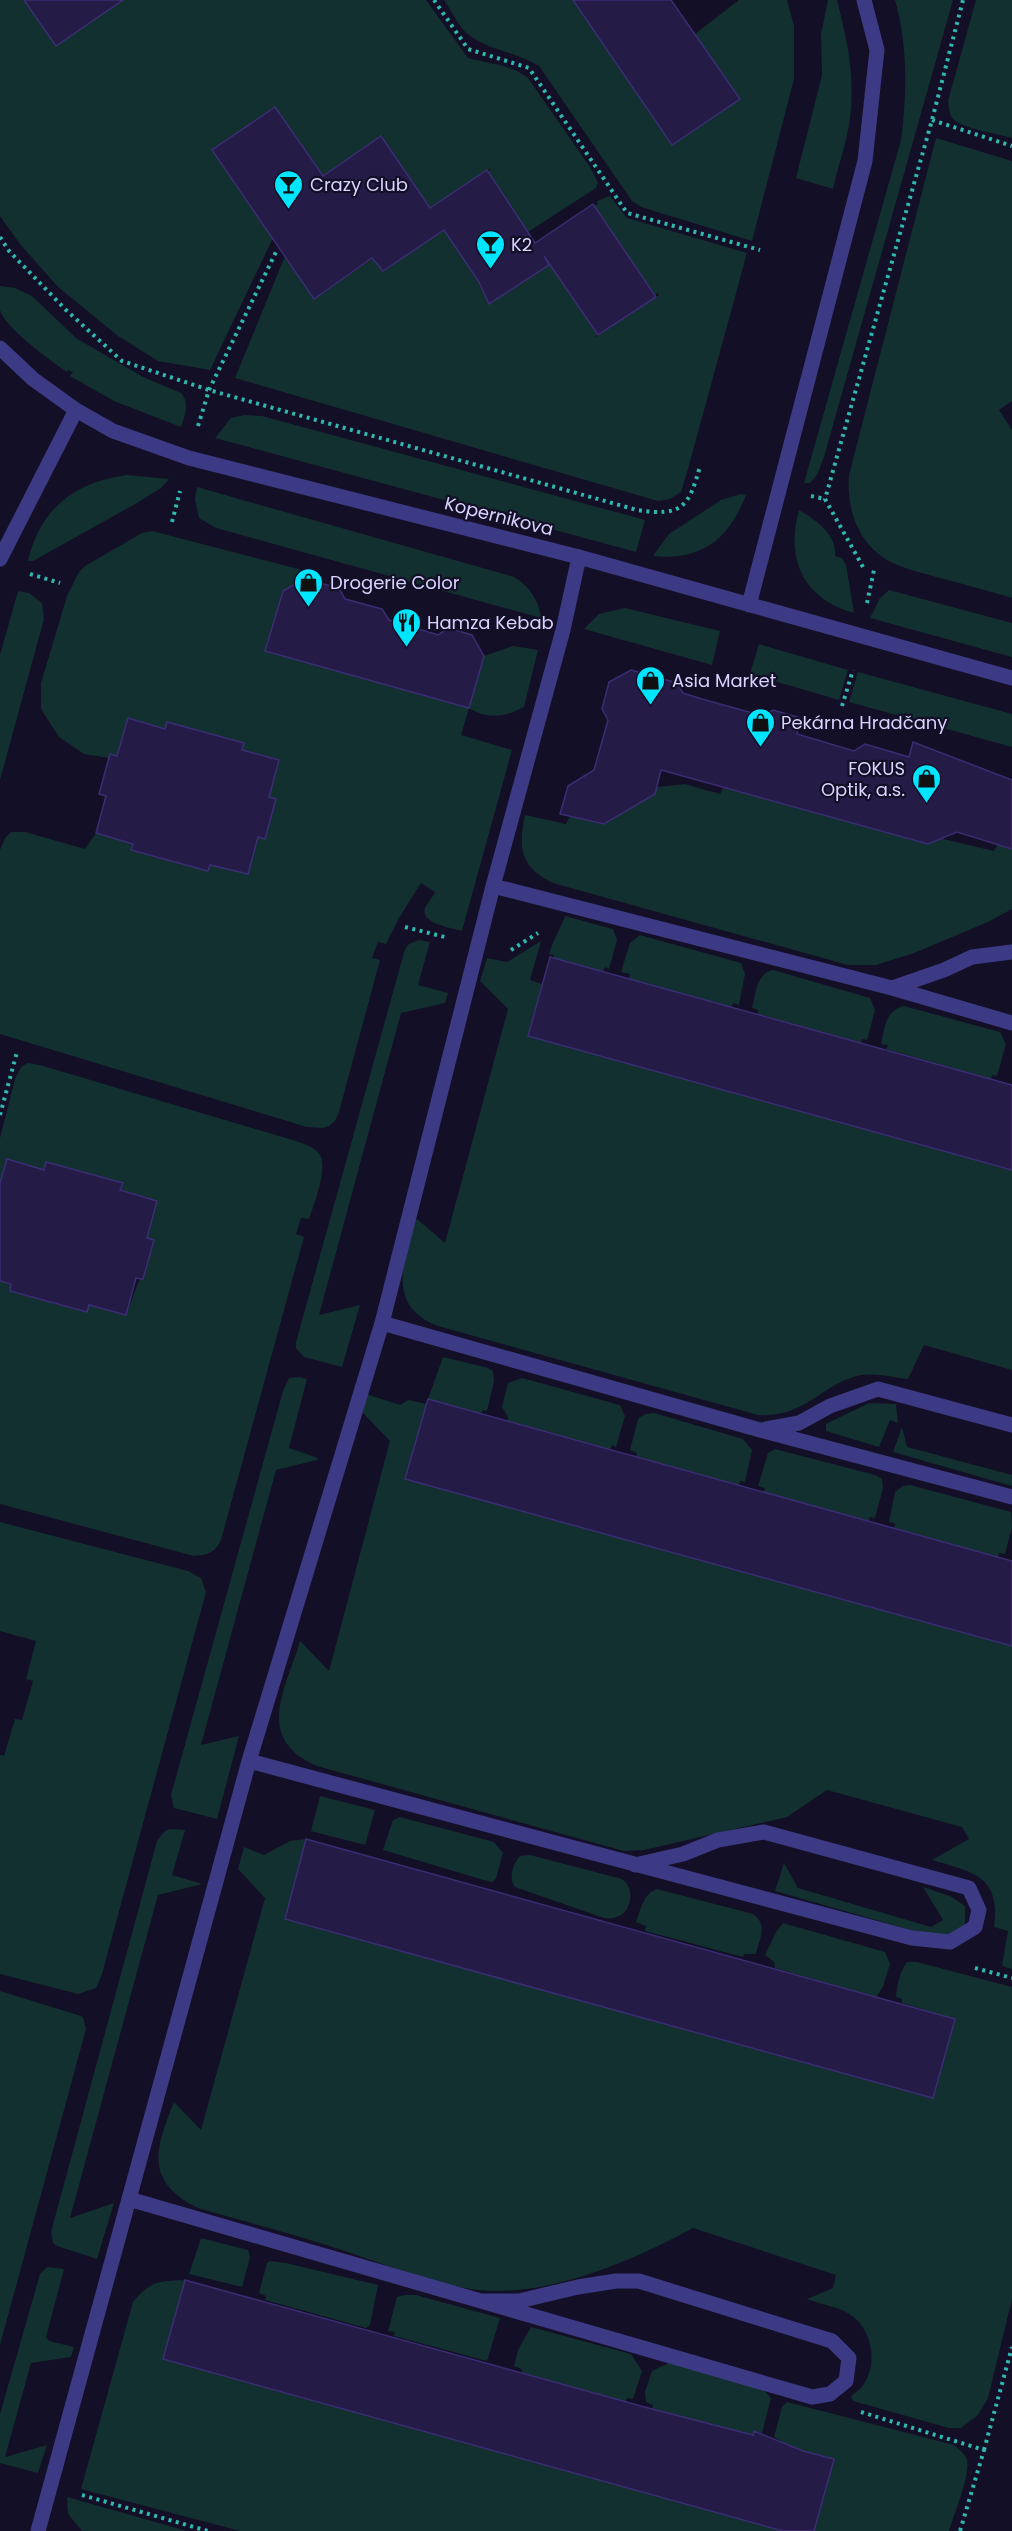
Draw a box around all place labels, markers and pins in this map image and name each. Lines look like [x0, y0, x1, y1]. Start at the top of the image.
bar icon: Crazy Club [273, 168, 305, 210]
place label: Crazy Club [310, 172, 408, 197]
bar icon: K2 [474, 228, 506, 270]
place label: K2 [511, 232, 532, 257]
shop icon: Drogerie Color [293, 566, 325, 608]
place label: Drogerie Color [330, 570, 460, 595]
restaurant icon: Hamza Kebab [390, 606, 422, 648]
place label: Hamza Kebab [427, 610, 554, 635]
shop icon: Asia Market [635, 664, 667, 706]
place label: Asia Market [672, 668, 776, 693]
shop icon: Pekárna Hradčany [744, 706, 776, 748]
place label: Pekárna Hradčany [781, 710, 947, 735]
place label: FOKUS Optik, a.s. [821, 756, 905, 802]
shop icon: FOKUS Optik, a.s. [910, 762, 942, 804]

